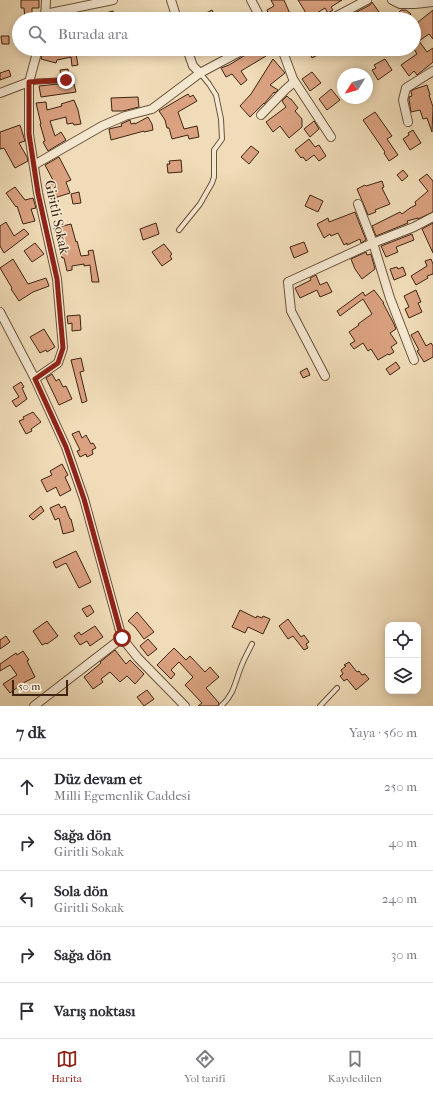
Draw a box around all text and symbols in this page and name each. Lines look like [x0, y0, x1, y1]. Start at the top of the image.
search box [12, 12, 421, 56]
icon: search [26, 23, 48, 45]
text: Burada ara [58, 25, 128, 43]
north arrow [337, 68, 373, 104]
route end [57, 71, 75, 89]
street label: Giritli Sokak [41, 178, 73, 256]
map controls [385, 622, 421, 694]
button: locate [385, 622, 421, 658]
route start [113, 629, 131, 647]
button: layers [385, 658, 421, 694]
scale bar [12, 678, 68, 697]
text: 50 m [18, 680, 40, 693]
text: 7 dk [16, 722, 46, 742]
text: Yaya · 560 m [349, 725, 417, 740]
text: Düz devam et [54, 770, 142, 788]
icon: ahead [16, 776, 38, 798]
text: 250 m [384, 779, 417, 794]
text: Milli Egemenlik Caddesi [54, 788, 191, 803]
text: Sağa dön [54, 826, 111, 844]
icon: right [16, 832, 38, 854]
text: 40 m [389, 835, 417, 850]
text: Giritli Sokak [54, 844, 124, 859]
text: Sola dön [54, 882, 108, 900]
icon: left [16, 888, 38, 910]
text: 240 m [382, 891, 417, 906]
text: Giritli Sokak [54, 900, 124, 915]
icon: right [16, 944, 38, 966]
text: Sağa dön [54, 946, 111, 964]
text: 30 m [391, 947, 417, 962]
icon: arrive [16, 1000, 38, 1022]
text: Varış noktası [54, 1002, 135, 1020]
tab: Harita [51, 1048, 82, 1085]
tab: Yol tarifi [184, 1048, 225, 1085]
tab: Kaydedilen [328, 1048, 382, 1085]

